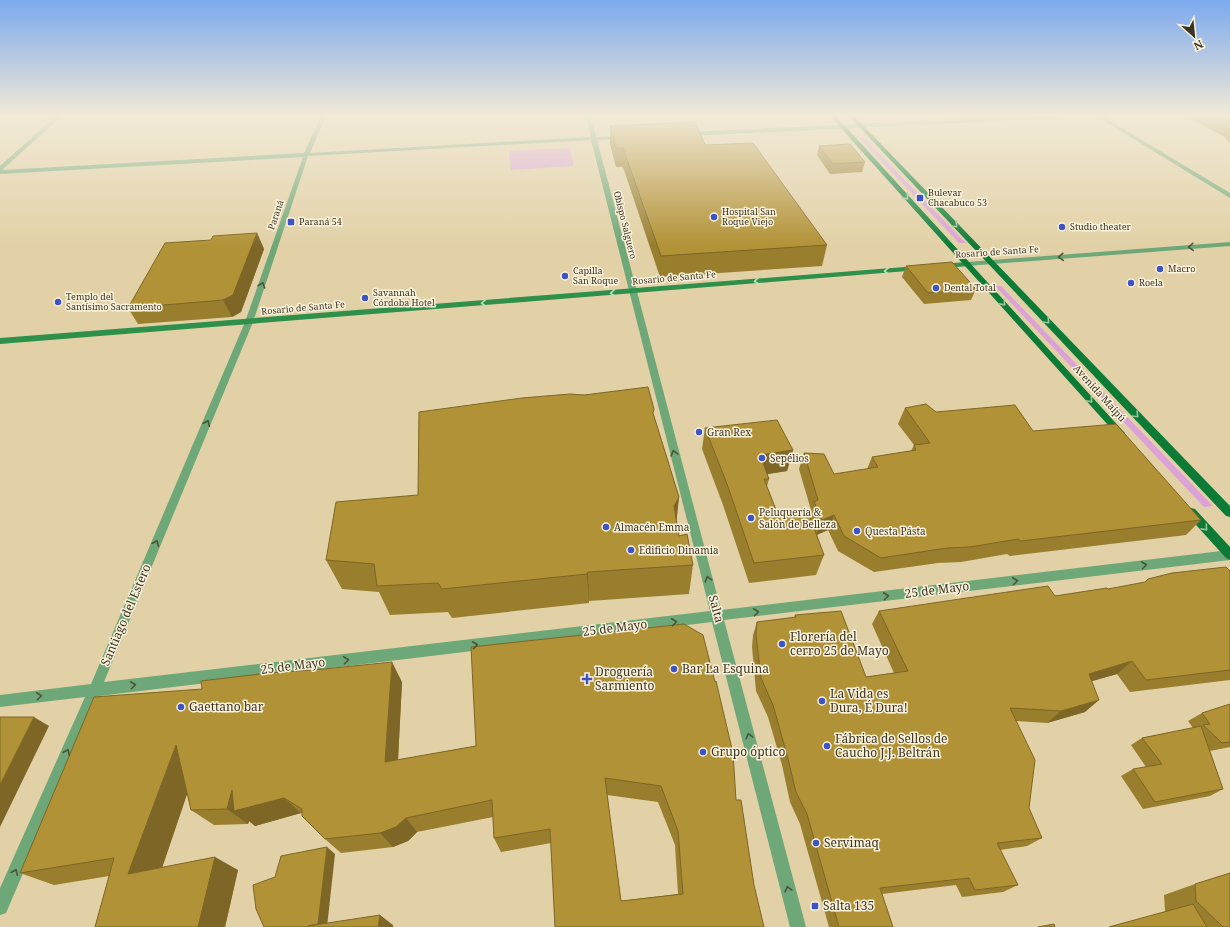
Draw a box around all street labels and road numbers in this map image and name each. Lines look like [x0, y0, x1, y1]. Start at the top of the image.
street label: Obispo Salguero [611, 189, 640, 260]
street label: Paraná [264, 198, 287, 231]
street label: Rosario de Santa Fe [955, 242, 1039, 261]
street label: Rosario de Santa Fe [632, 267, 716, 288]
street label: Rosario de Santa Fe [261, 297, 345, 318]
street label: Avenida Maipú [1071, 361, 1130, 425]
street label: Santiago del Estero [96, 561, 155, 668]
street label: 25 de Mayo [904, 577, 970, 602]
street label: Salta [705, 593, 728, 625]
street label: 25 de Mayo [582, 615, 648, 640]
street label: 25 de Mayo [260, 653, 326, 678]

